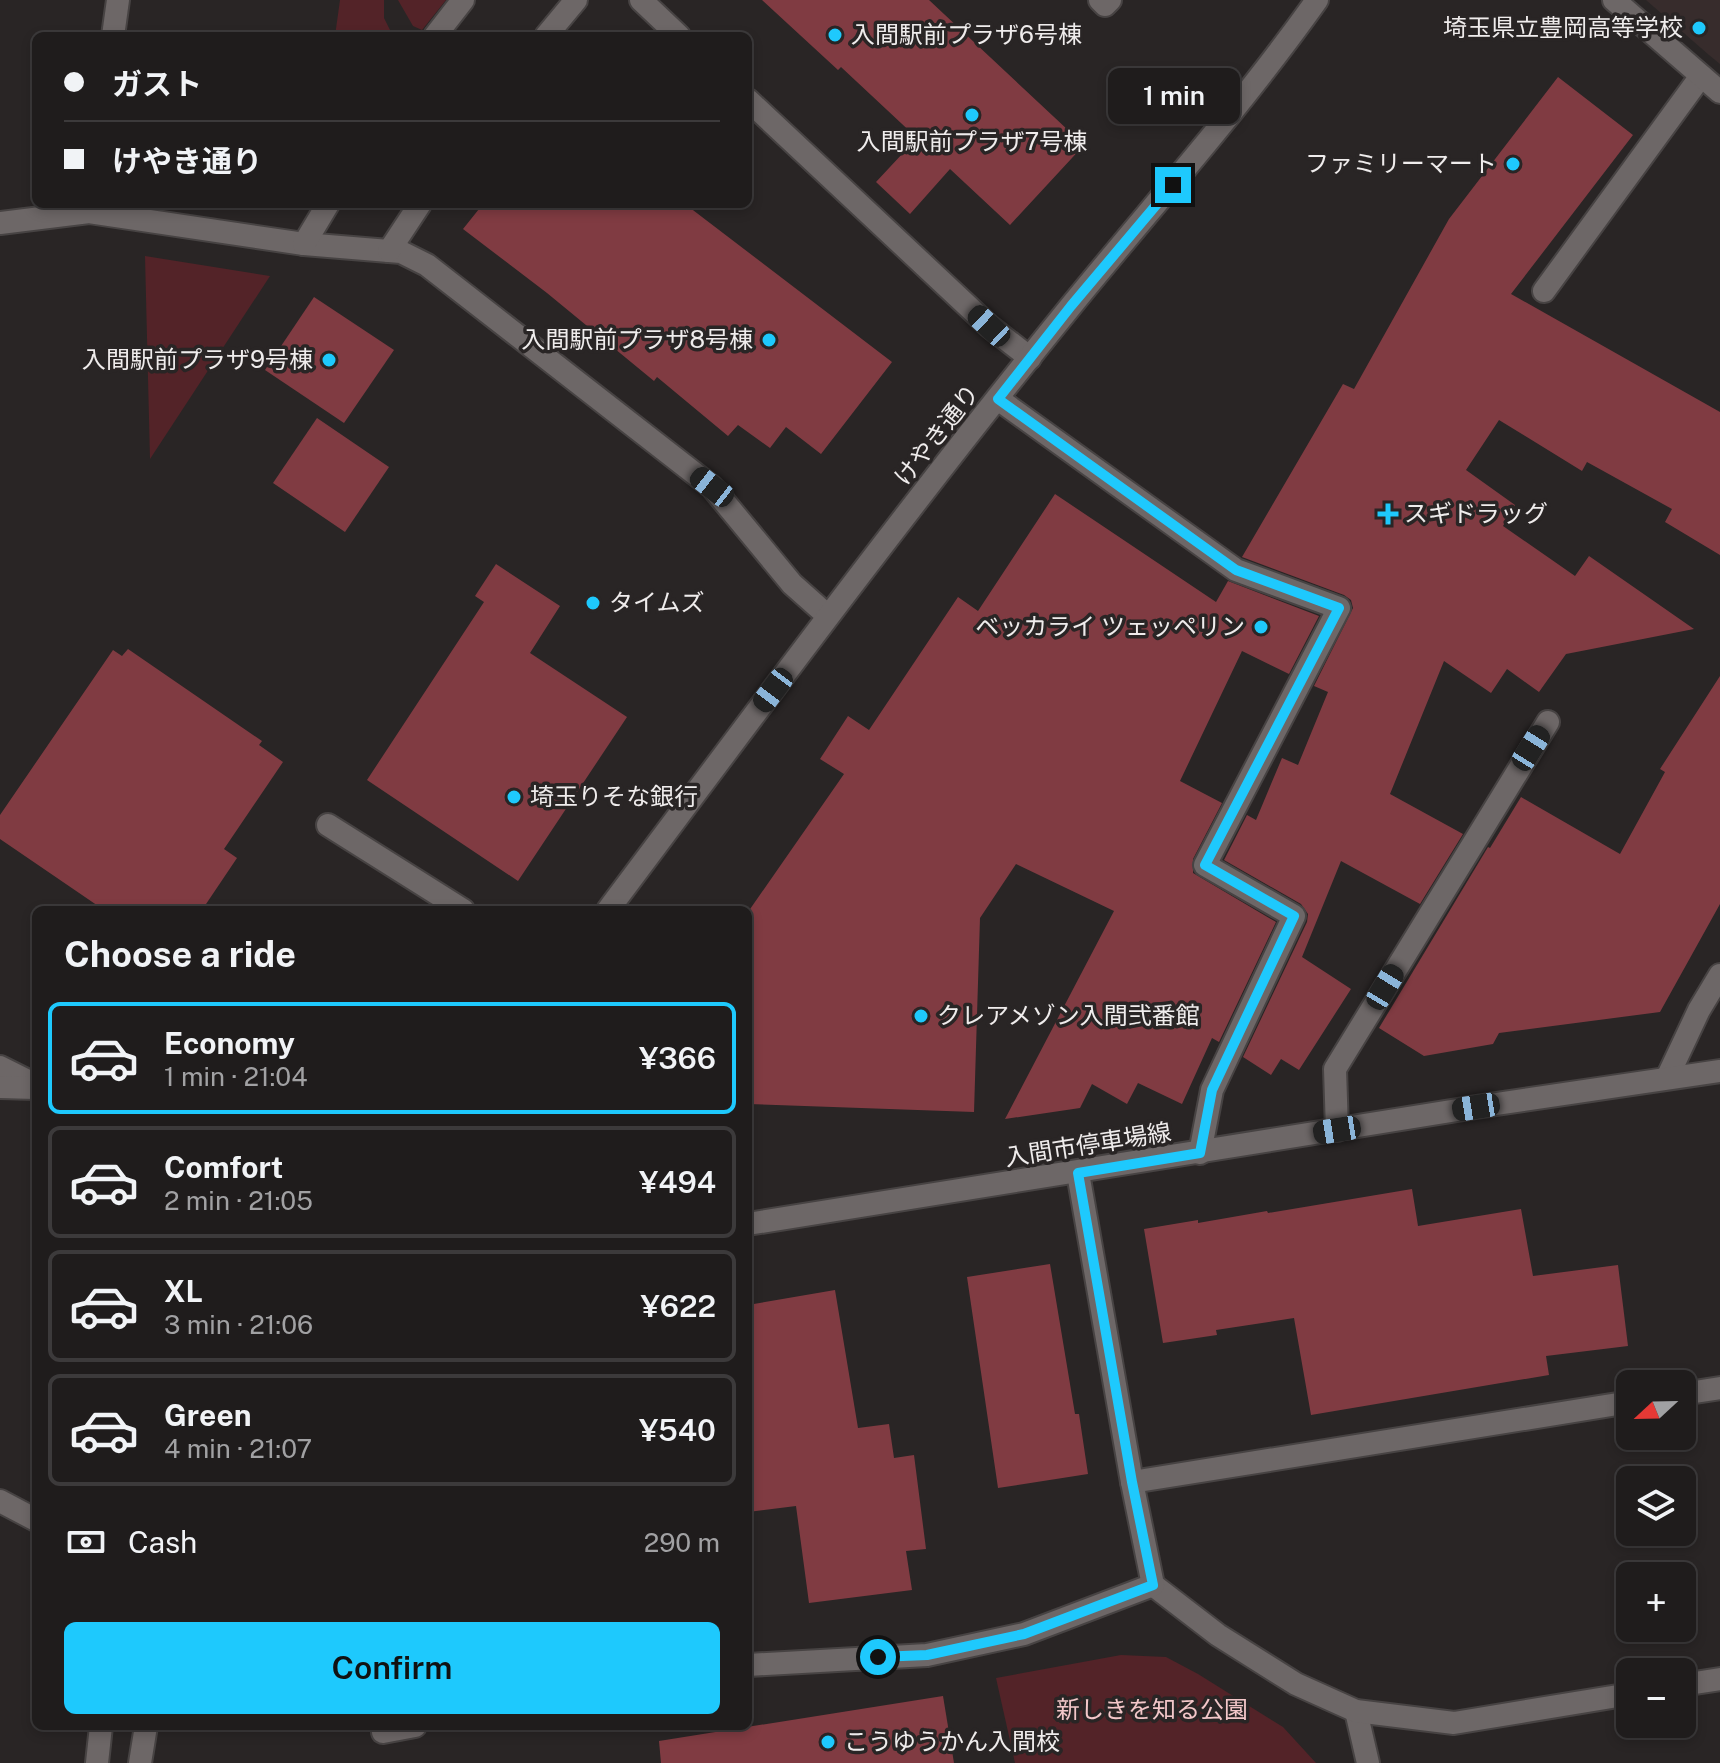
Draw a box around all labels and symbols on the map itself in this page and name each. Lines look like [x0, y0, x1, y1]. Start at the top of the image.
place label: 埼玉県立豊岡高等学校 [1443, 13, 1683, 41]
marker: 埼玉県立豊岡高等学校 [1690, 19, 1708, 37]
place label: 入間駅前プラザ6号棟 [851, 20, 1082, 48]
marker: 入間駅前プラザ6号棟 [826, 26, 844, 44]
callout: 1 min [1107, 69, 1239, 125]
marker: 入間駅前プラザ7号棟 [963, 106, 981, 124]
place label: 入間駅前プラザ7号棟 [857, 127, 1087, 155]
place label: ファミリーマート [1305, 149, 1497, 177]
marker: ファミリーマート [1504, 155, 1522, 173]
route end [1155, 167, 1191, 203]
car [963, 301, 1015, 351]
place label: 入間駅前プラザ8号棟 [521, 325, 753, 353]
marker: 入間駅前プラザ8号棟 [760, 331, 778, 349]
place label: 入間駅前プラザ9号棟 [82, 345, 313, 373]
marker: 入間駅前プラザ9号棟 [320, 351, 338, 369]
street label: けやき通り [888, 378, 984, 490]
car [686, 463, 738, 511]
place label: スギドラッグ [1404, 499, 1548, 527]
marker: スギドラッグ [1379, 505, 1397, 523]
place label: タイムズ [609, 588, 705, 616]
marker: タイムズ [584, 594, 602, 612]
place label: ベッカライ ツェッペリン [975, 612, 1245, 640]
marker: ベッカライ ツェッペリン [1252, 618, 1270, 636]
car [749, 664, 797, 716]
car [1508, 721, 1554, 775]
place label: 埼玉りそな銀行 [530, 782, 698, 810]
marker: 埼玉りそな銀行 [505, 788, 523, 806]
car [1362, 960, 1408, 1014]
place label: クレアメゾン入間弐番館 [937, 1001, 1200, 1029]
marker: クレアメゾン入間弐番館 [912, 1007, 930, 1025]
car [1450, 1091, 1502, 1123]
car [1311, 1114, 1363, 1146]
street label: 入間市停車場線 [1003, 1117, 1173, 1171]
north arrow [1616, 1370, 1696, 1450]
route start [860, 1639, 896, 1675]
park label: 新しきを知る公園 [1056, 1695, 1248, 1723]
place label: こうゆうかん入間校 [844, 1727, 1060, 1755]
marker: こうゆうかん入間校 [819, 1733, 837, 1751]

